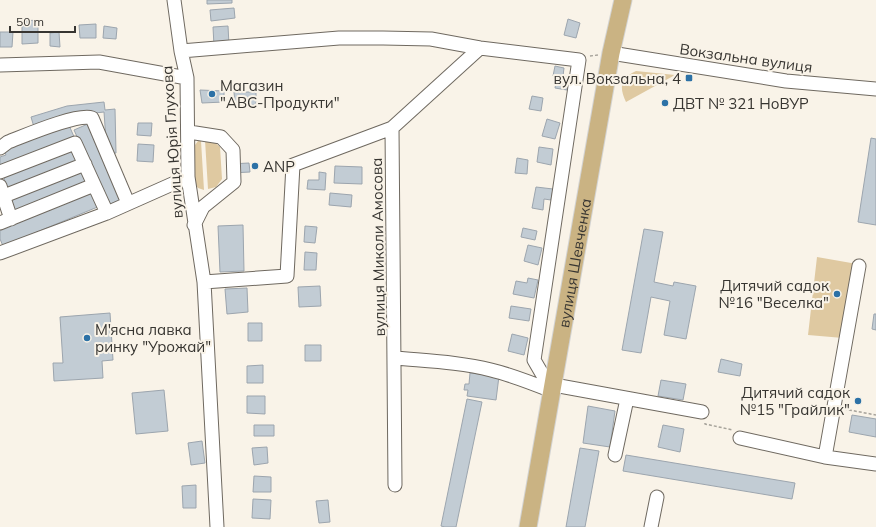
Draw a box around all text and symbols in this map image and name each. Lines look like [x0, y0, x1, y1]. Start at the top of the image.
scale bar [10, 8, 75, 34]
text: 50 m [16, 14, 44, 29]
street label: Вокзальна вулиця [678, 39, 814, 77]
street label: вулиця Юрія Глухова [157, 65, 187, 219]
place label: вул. Вокзальна, 4 [554, 69, 681, 88]
marker: вул. Вокзальна, 4 [684, 73, 694, 83]
place label: Магазин "ABC-Продукти" [220, 76, 340, 112]
marker: Магазин "ABC-Продукти" [207, 89, 217, 99]
place label: ДВТ № 321 НоВУР [673, 94, 809, 113]
marker: ДВТ № 321 НоВУР [660, 98, 670, 108]
place label: ANP [263, 157, 295, 176]
street label: вулиця Миколи Амосова [367, 157, 389, 337]
marker: ANP [250, 161, 260, 171]
street label: вулиця Шевченка [554, 197, 595, 329]
place label: Дитячий садок №16 "Веселка" [719, 276, 830, 312]
marker: Дитячий садок №16 "Веселка" [832, 289, 842, 299]
place label: М'ясна лавка ринку "Урожай" [95, 320, 211, 356]
marker: М'ясна лавка ринку "Урожай" [82, 333, 92, 343]
place label: Дитячий садок №15 "Грайлик" [740, 383, 851, 419]
marker: Дитячий садок №15 "Грайлик" [853, 396, 863, 406]

